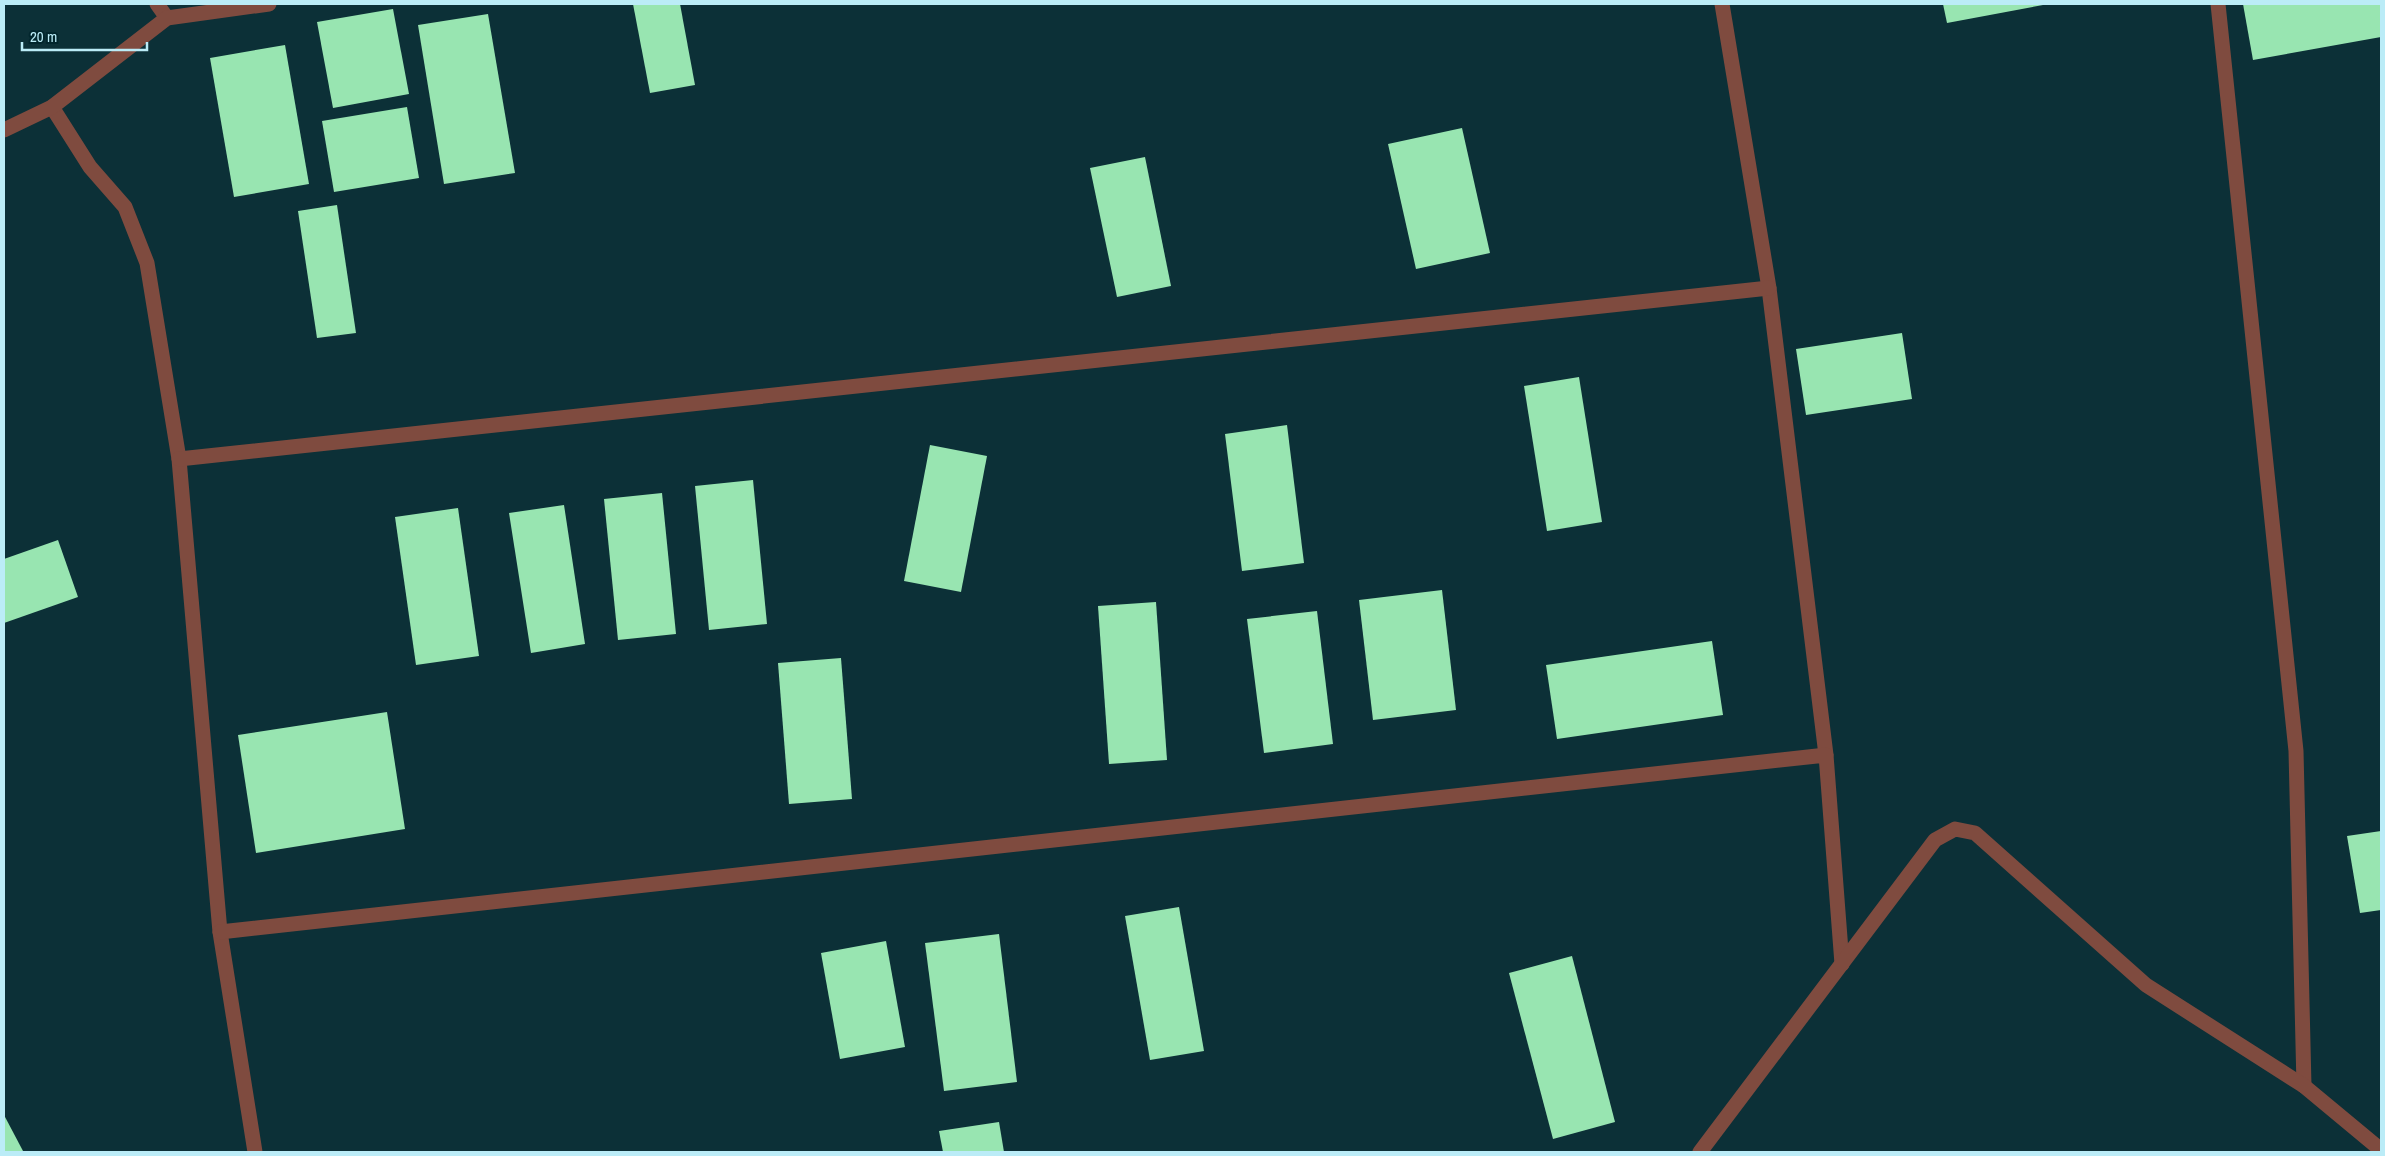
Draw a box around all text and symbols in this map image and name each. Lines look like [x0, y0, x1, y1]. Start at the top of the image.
scale bar [22, 20, 148, 52]
text: 20 m [30, 26, 57, 47]

